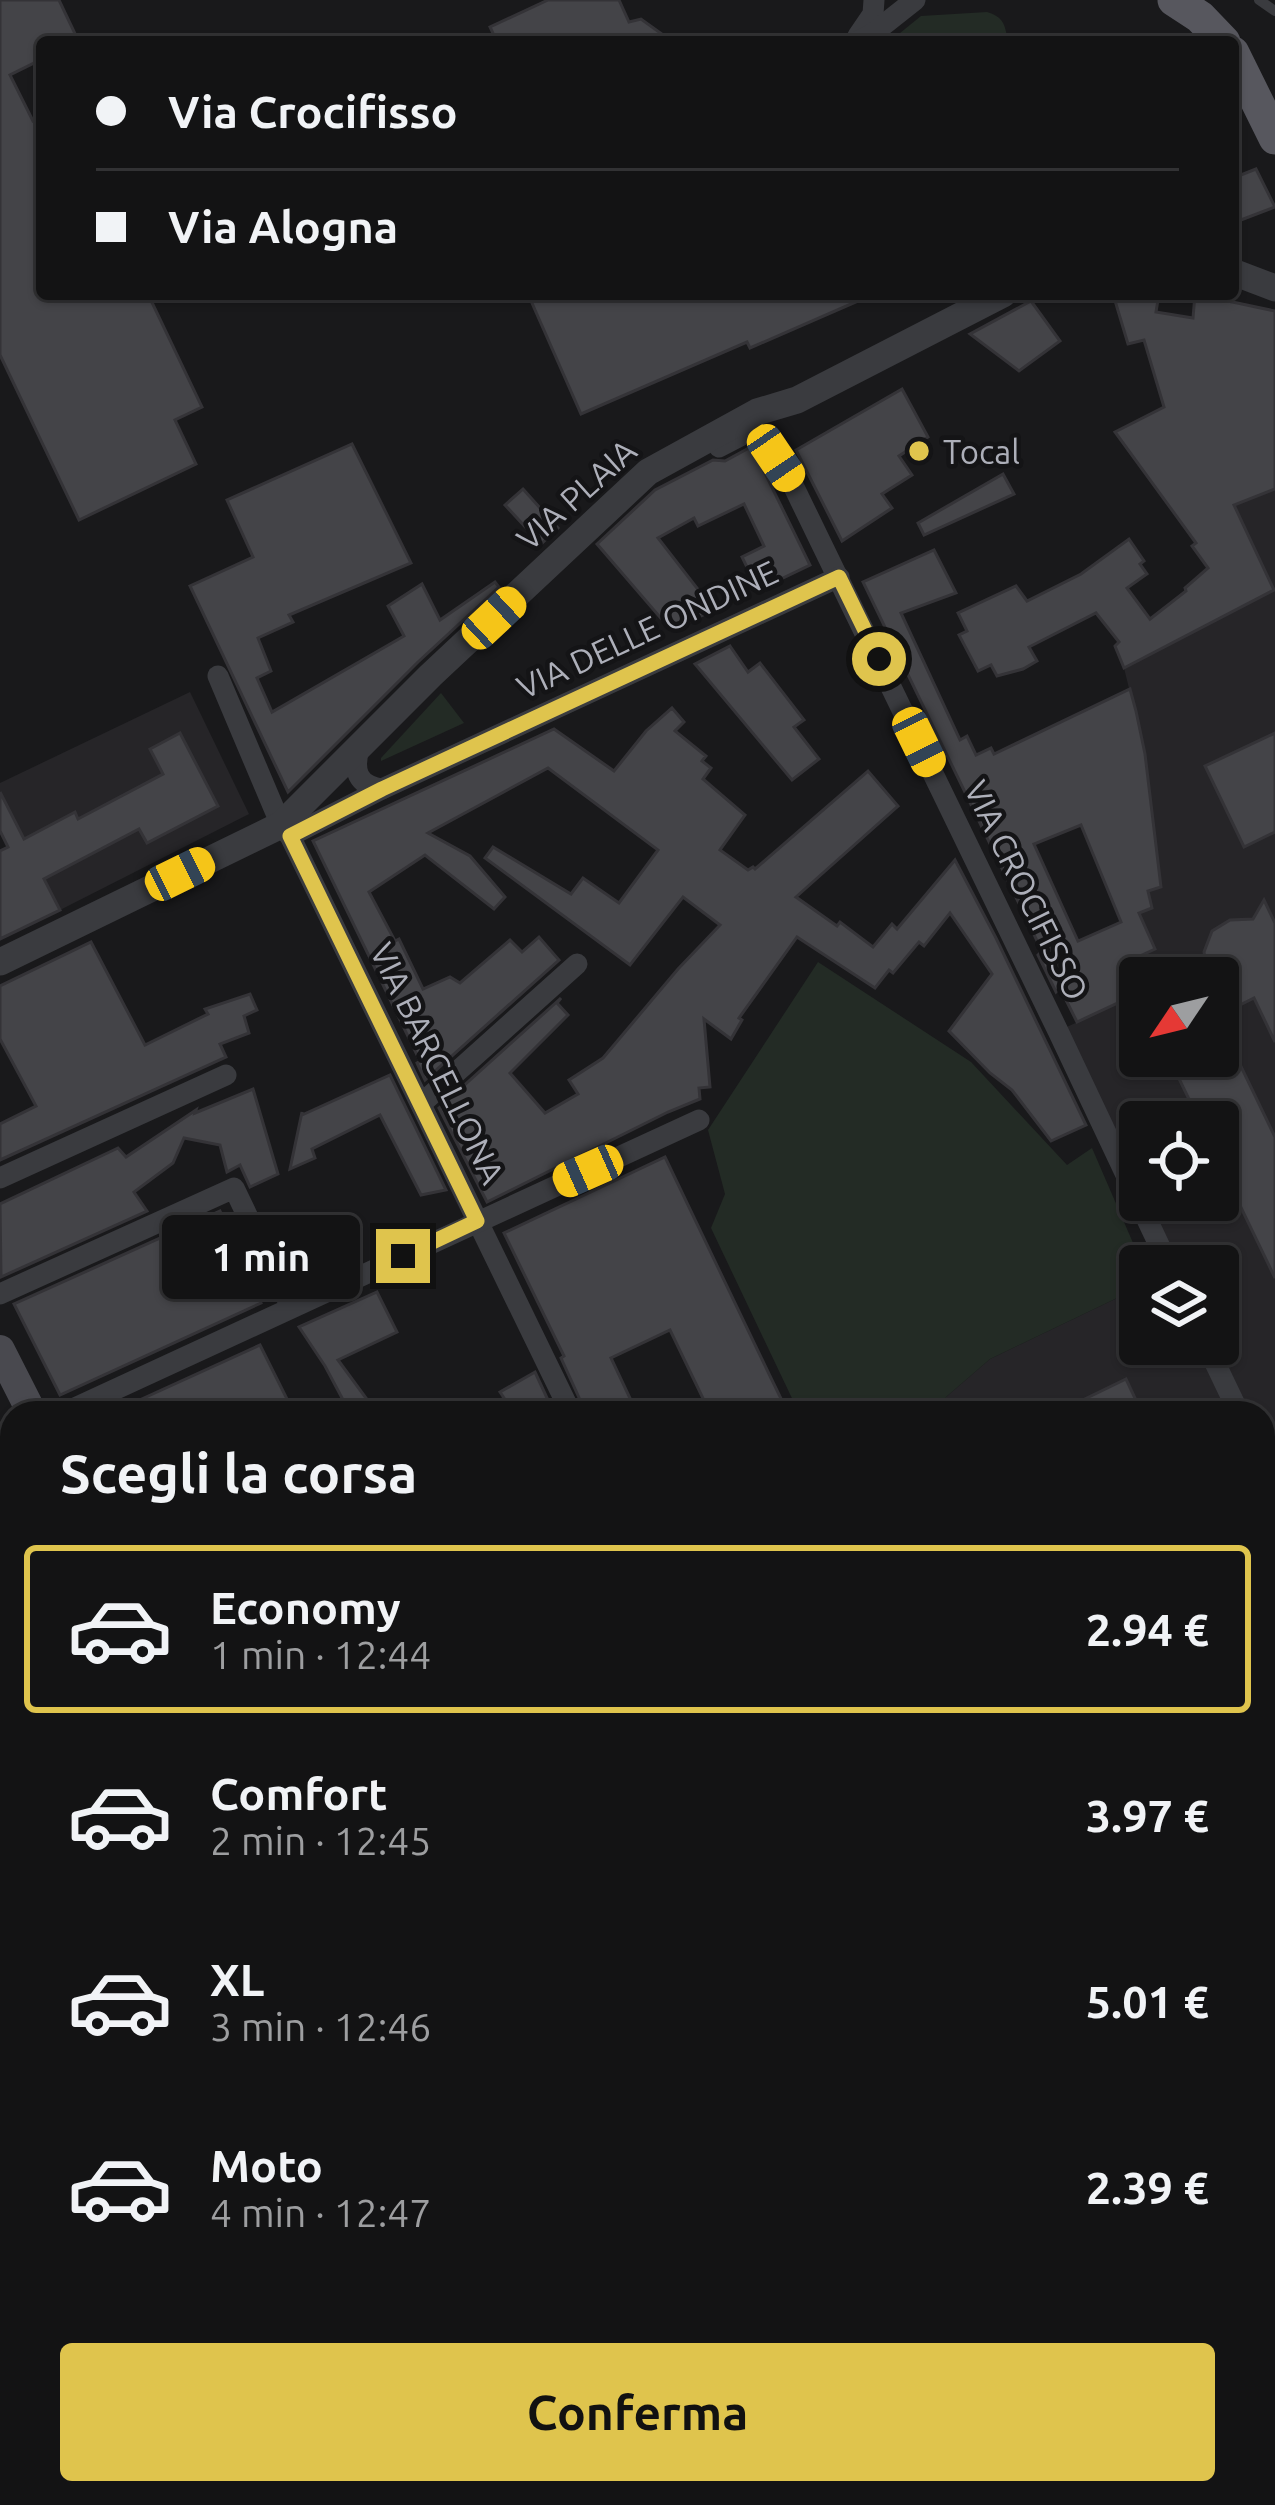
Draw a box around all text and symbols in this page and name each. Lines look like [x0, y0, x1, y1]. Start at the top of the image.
text: Via Crocifisso [168, 86, 458, 137]
text: Via Alogna [168, 201, 398, 252]
car [741, 418, 811, 498]
street label: VIA PLAIA [509, 431, 643, 557]
place label: Tocal [943, 433, 1020, 470]
marker: Tocal [906, 438, 932, 464]
street label: VIA DELLE ONDINE [511, 552, 783, 706]
car [455, 580, 533, 656]
route start [852, 632, 906, 686]
car [887, 702, 951, 782]
street label: VIA CROCIFISSO [958, 774, 1096, 1006]
car [140, 842, 220, 906]
street label: VIA BARCELLONA [364, 937, 513, 1190]
north arrow [1119, 957, 1239, 1077]
map controls [1119, 957, 1239, 1365]
button: locate [1119, 1101, 1239, 1221]
car [548, 1140, 628, 1202]
callout: 1 min [163, 1214, 361, 1298]
route end [376, 1229, 430, 1283]
text: 1 min [212, 1235, 310, 1278]
button: layers [1119, 1245, 1239, 1365]
text: Scegli la corsa [60, 1443, 417, 1503]
icon: car [66, 1575, 174, 1683]
text: Economy [210, 1582, 401, 1633]
text: 2.94 € [1086, 1604, 1209, 1655]
text: 1 min · 12:44 [210, 1633, 431, 1676]
icon: car [66, 1761, 174, 1869]
text: Comfort [210, 1768, 387, 1819]
text: 3.97 € [1086, 1790, 1209, 1841]
text: 2 min · 12:45 [210, 1819, 431, 1862]
icon: car [66, 1947, 174, 2055]
text: XL [210, 1954, 264, 2005]
text: 5.01 € [1086, 1976, 1209, 2027]
text: 3 min · 12:46 [210, 2005, 431, 2048]
icon: car [66, 2133, 174, 2241]
text: Moto [210, 2140, 323, 2191]
text: 2.39 € [1086, 2162, 1209, 2213]
text: 4 min · 12:47 [210, 2191, 431, 2234]
button: Conferma [60, 2343, 1215, 2481]

